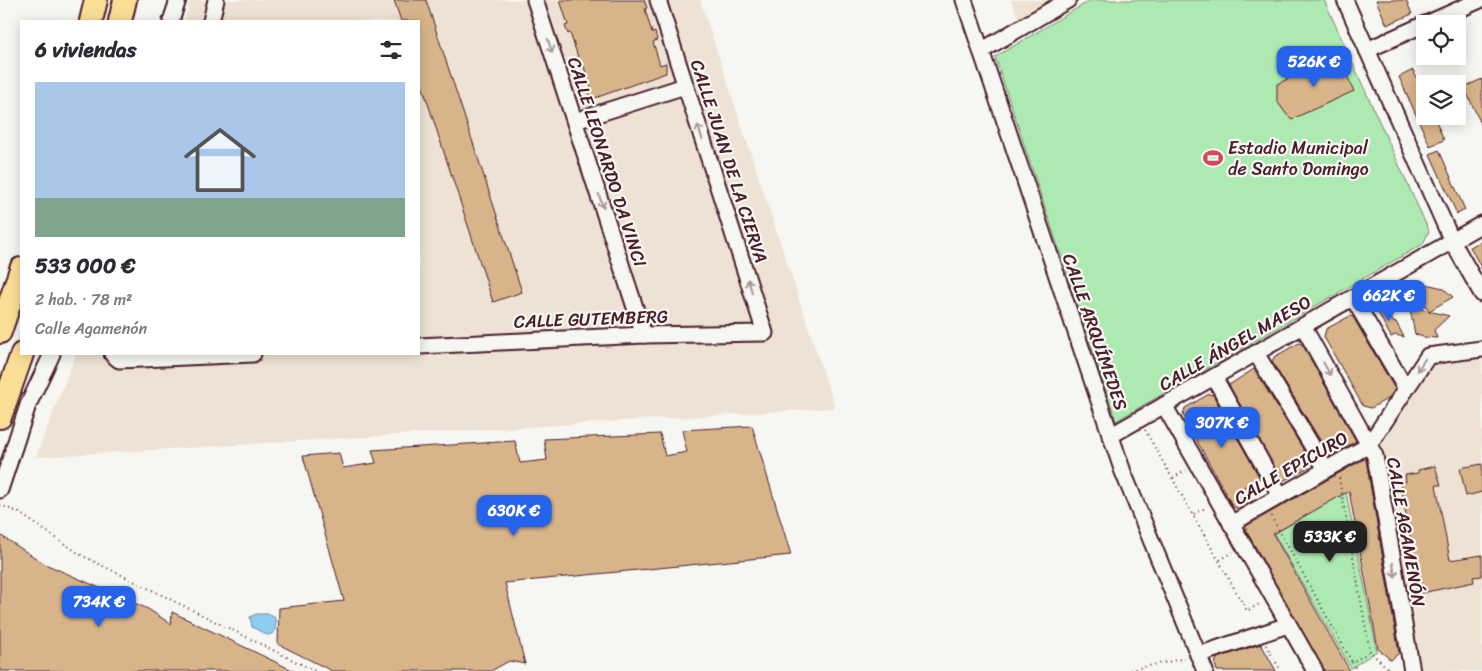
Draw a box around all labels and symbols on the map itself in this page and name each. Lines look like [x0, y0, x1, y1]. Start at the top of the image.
one-way arrow [546, 38, 555, 54]
pin: 526K € [1273, 46, 1355, 88]
street label: CALLE LEONARDO DA VINCI [558, 53, 656, 272]
street label: CALLE JUAN DE LA CIERVA [681, 55, 777, 267]
one-way arrow [695, 124, 705, 140]
place label: Estadio Municipal de Santo Domingo [1228, 132, 1369, 185]
sports icon: Estadio Municipal de Santo Domingo [1202, 147, 1224, 169]
one-way arrow [596, 192, 606, 208]
street label: CALLE ARQUÍMEDES [1053, 249, 1137, 415]
one-way arrow [745, 279, 754, 295]
pin: 662K € [1348, 280, 1430, 322]
street label: CALLE ÁNGEL MAESO [1152, 286, 1318, 400]
street label: CALLE GUTEMBERG [513, 300, 669, 338]
one-way arrow [1416, 358, 1426, 372]
one-way arrow [1322, 361, 1332, 376]
pin: 307K € [1181, 406, 1263, 449]
street label: CALLE EPICURO [1228, 422, 1354, 514]
street label: CALLE AGAMENÓN [1377, 455, 1435, 610]
pin: 630K € [473, 494, 555, 537]
pin: 533K € [1289, 520, 1371, 563]
one-way arrow [1390, 561, 1400, 577]
pin: 734K € [58, 586, 140, 628]

